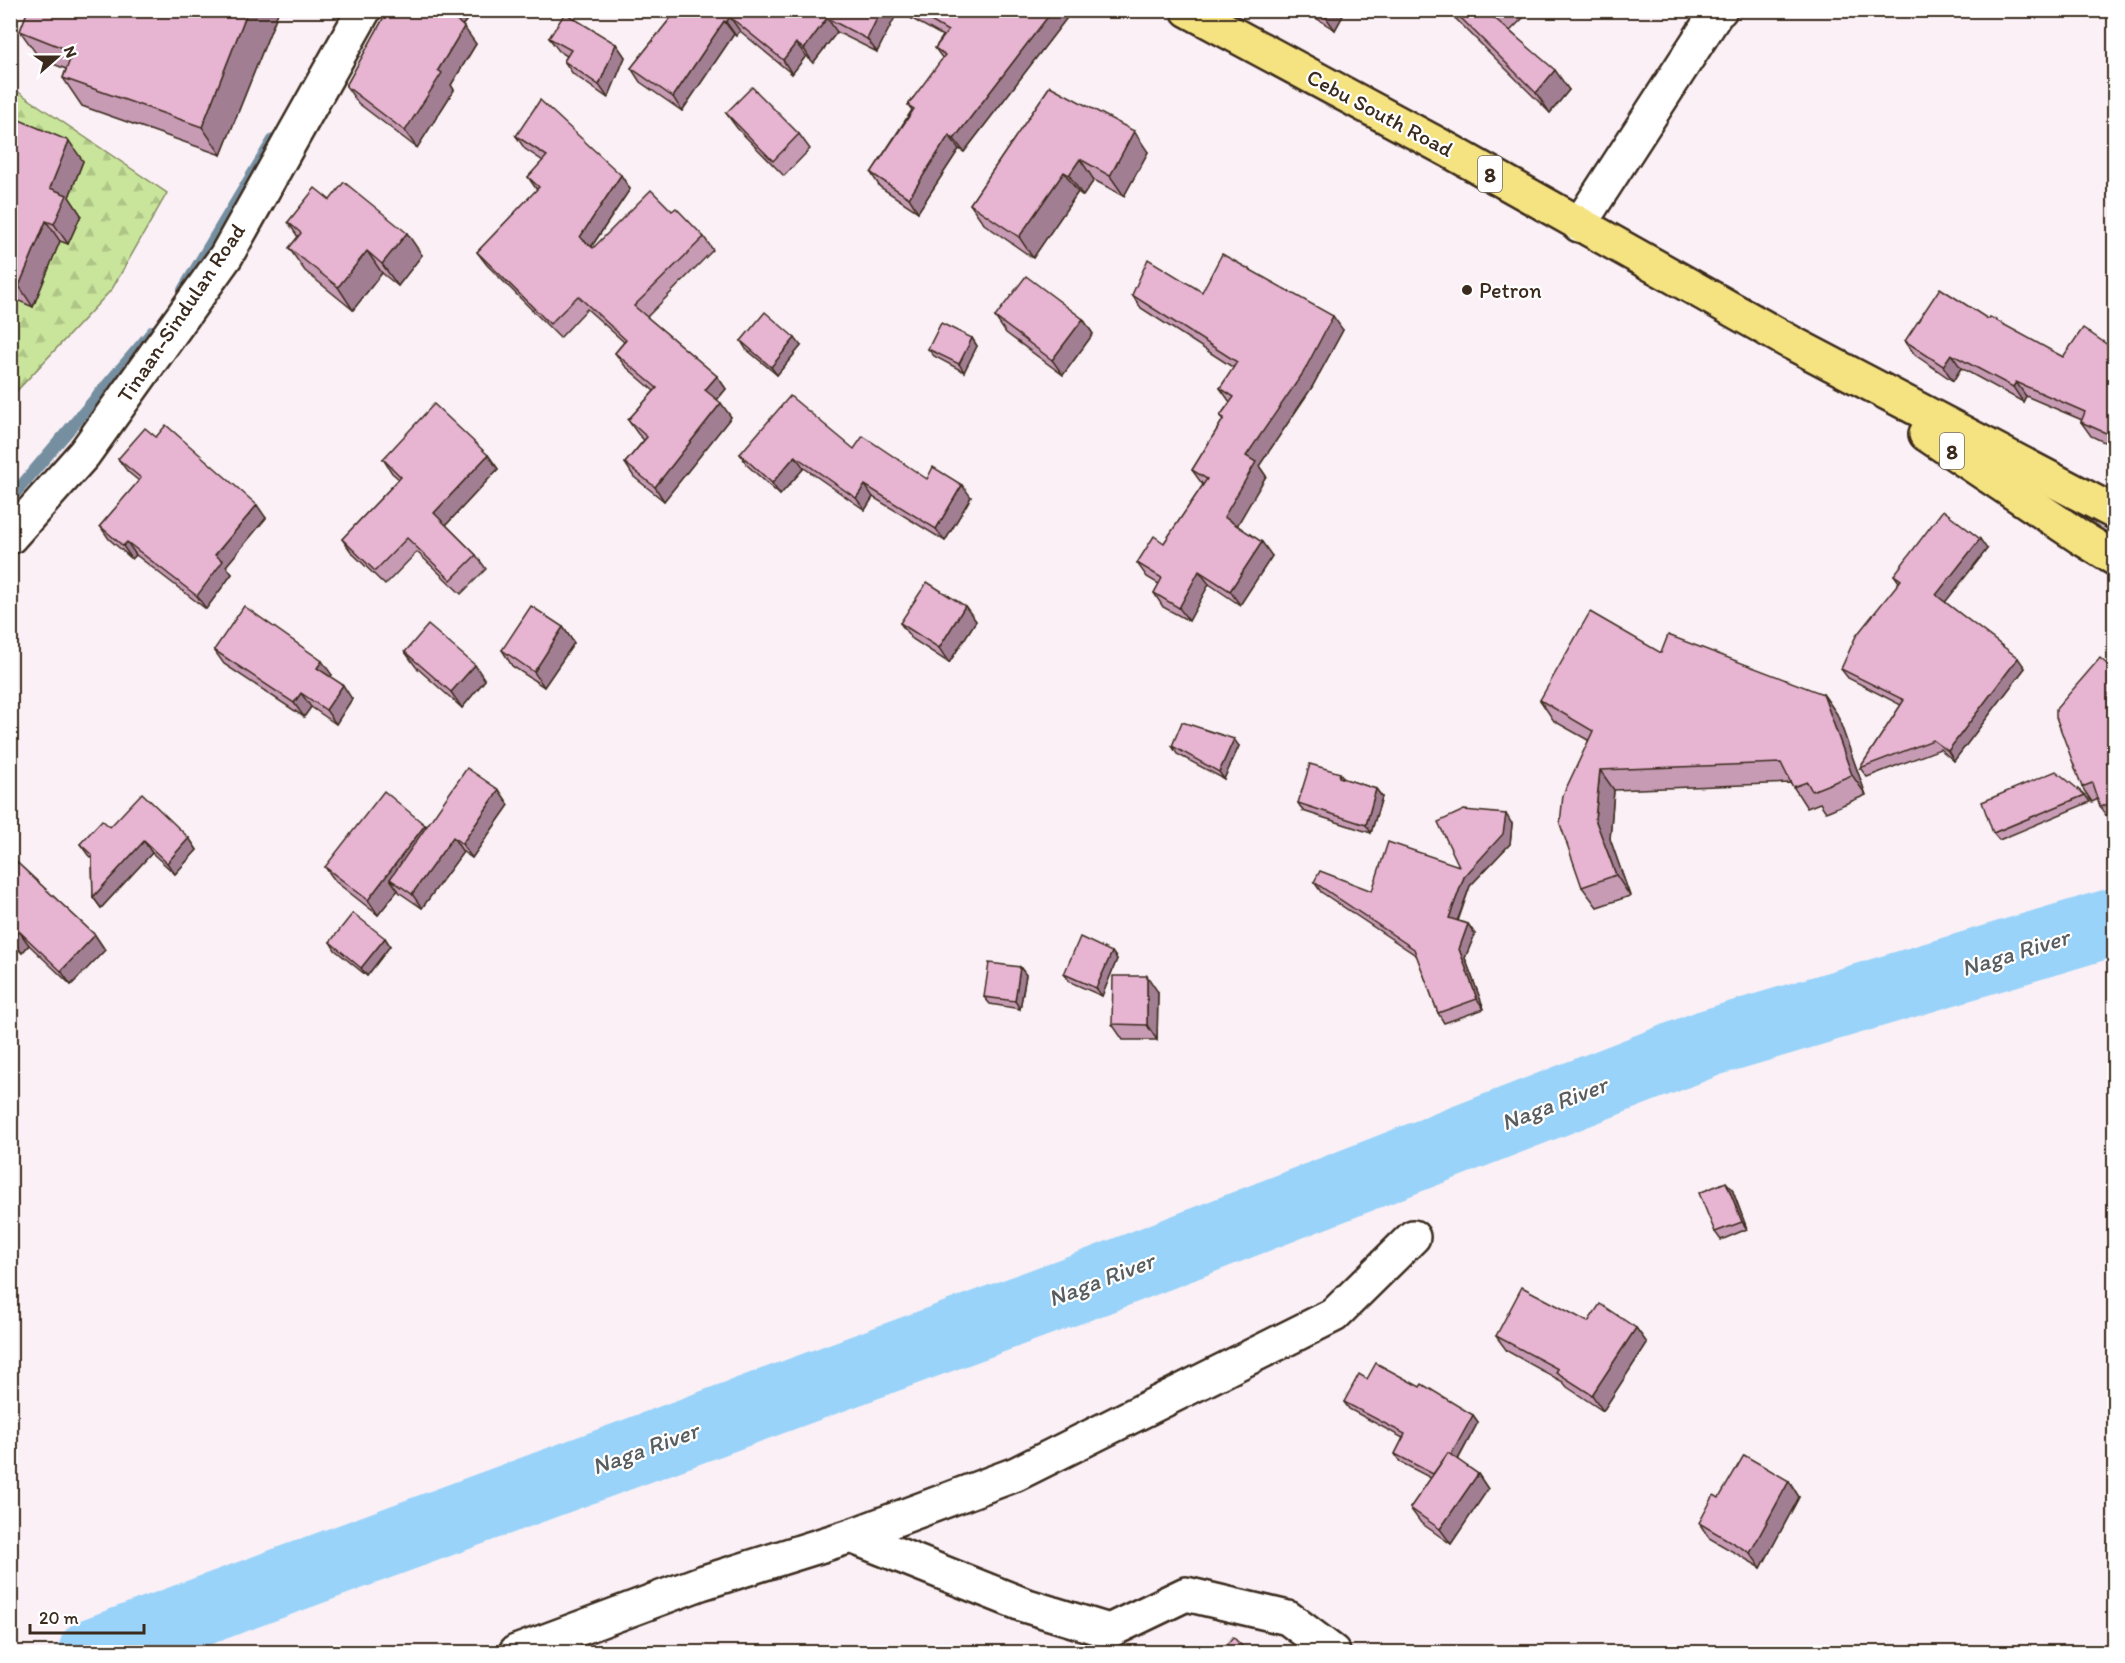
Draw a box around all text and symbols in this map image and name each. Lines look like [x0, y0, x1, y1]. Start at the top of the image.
north arrow [27, 27, 87, 87]
text: N [60, 43, 81, 60]
street label: Cebu South Road [1302, 63, 1458, 163]
road number: 8 [1478, 156, 1502, 192]
street label: Tinaan-Sindulan Road [111, 218, 251, 408]
place label: Petron [1479, 277, 1542, 304]
marker: Petron [1460, 283, 1474, 297]
road number: 8 [1940, 433, 1964, 469]
water label: Naga River [1958, 921, 2075, 982]
water label: Naga River [1497, 1069, 1613, 1136]
water label: Naga River [1044, 1245, 1160, 1312]
water label: Naga River [588, 1414, 705, 1481]
scale bar [30, 1597, 144, 1635]
text: 20 m [39, 1607, 79, 1629]

